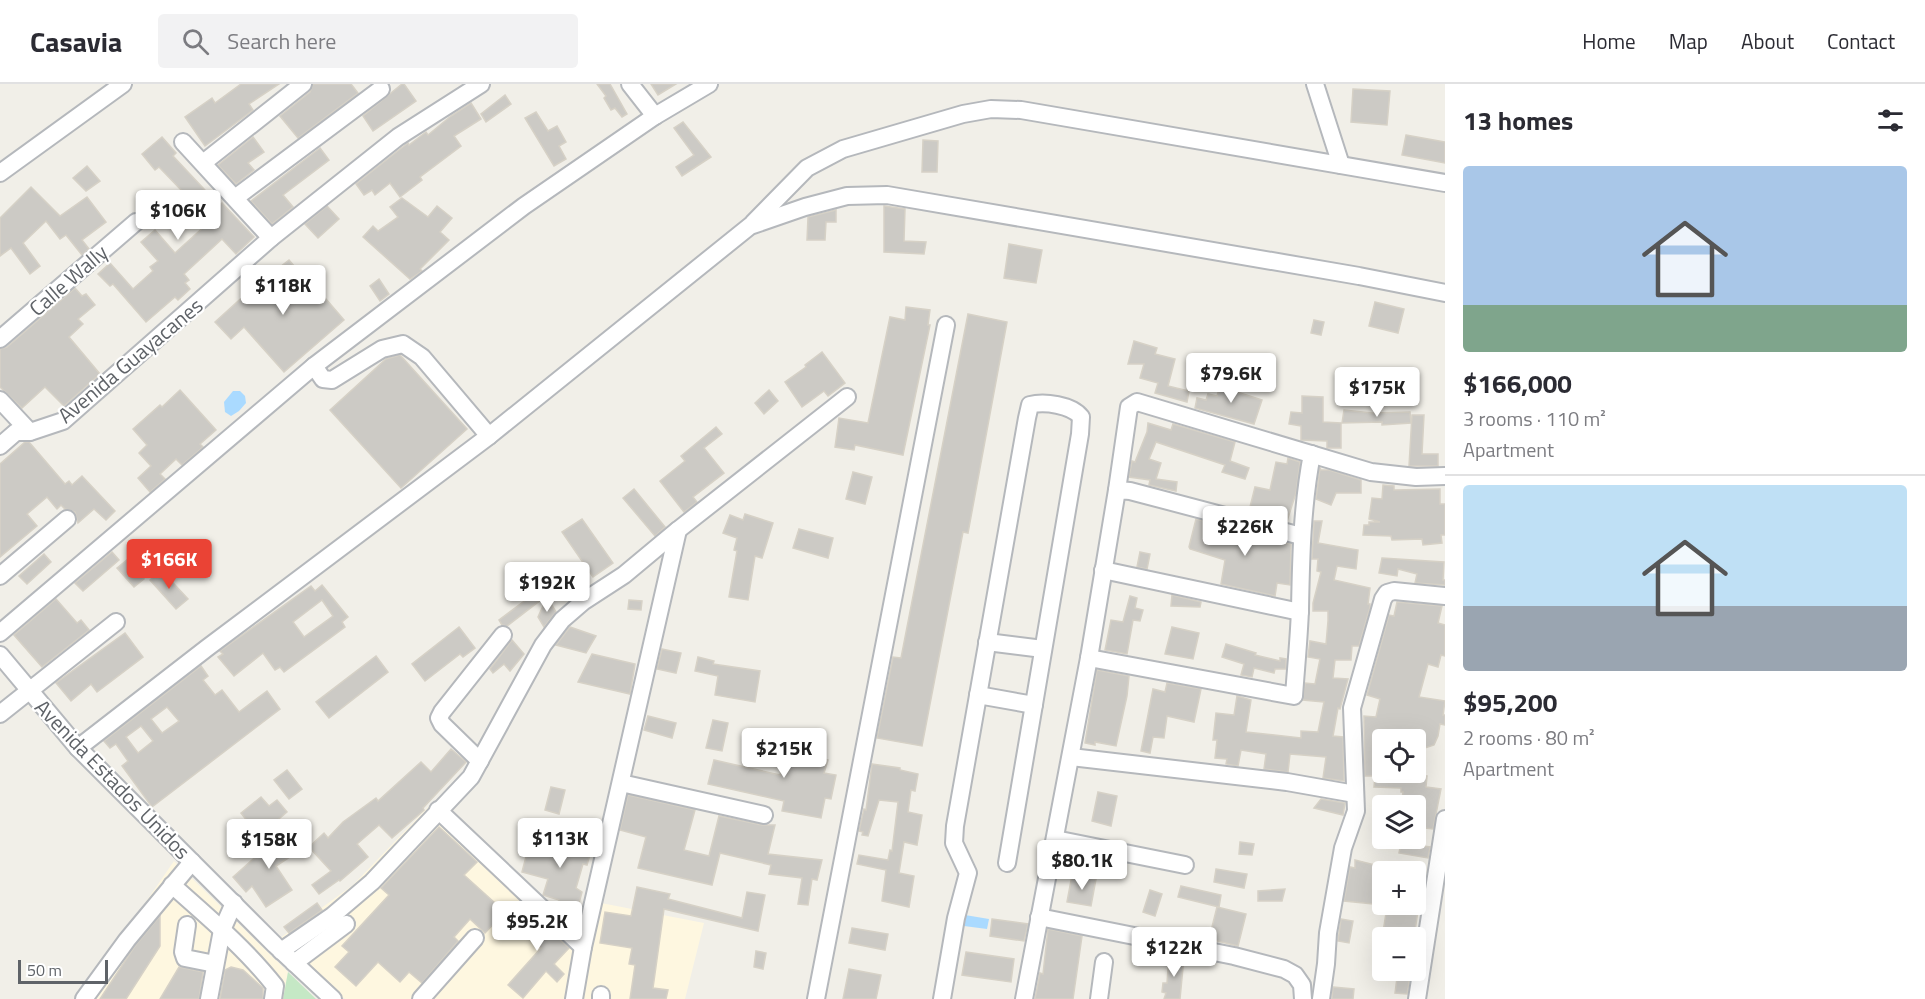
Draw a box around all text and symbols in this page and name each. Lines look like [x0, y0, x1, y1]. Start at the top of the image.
search box [158, 14, 578, 68]
text: Casavia [30, 20, 122, 63]
text: Search here [227, 24, 336, 58]
icon: search [179, 25, 212, 58]
text: Home [1582, 25, 1636, 57]
text: Map [1669, 25, 1708, 57]
text: About [1741, 25, 1794, 57]
text: Contact [1827, 25, 1895, 57]
text: 13 homes [1463, 101, 1573, 140]
icon: filters [1874, 104, 1907, 137]
pin: $106K [136, 190, 220, 241]
text: $106K [150, 194, 206, 225]
icon: home [1631, 205, 1739, 313]
street label: Calle Wally [21, 237, 115, 323]
pin: $118K [241, 265, 325, 316]
text: $118K [255, 269, 311, 300]
street label: Avenida Guayacanes [50, 290, 210, 430]
pin: $79.6K [1182, 353, 1280, 404]
text: $79.6K [1200, 357, 1262, 388]
text: $166,000 [1463, 364, 1572, 403]
pin: $175K [1335, 367, 1419, 418]
text: $175K [1349, 371, 1405, 402]
text: 3 rooms · 110 m² [1463, 403, 1606, 434]
text: Apartment [1463, 434, 1554, 465]
pin: $226K [1203, 506, 1287, 557]
text: $226K [1217, 510, 1273, 541]
icon: home [1631, 524, 1739, 632]
pin: $166K [127, 539, 211, 590]
text: $166K [141, 543, 197, 574]
pin: $192K [505, 562, 589, 613]
text: $192K [519, 566, 575, 597]
text: $95,200 [1463, 683, 1557, 722]
street label: Avenida Estados Unidos [28, 692, 198, 866]
text: 2 rooms · 80 m² [1463, 722, 1595, 753]
pin: $215K [742, 728, 826, 779]
map controls [1372, 729, 1426, 981]
button: locate [1372, 729, 1426, 783]
text: $215K [756, 732, 812, 763]
text: Apartment [1463, 753, 1554, 784]
button: layers [1372, 795, 1426, 849]
pin: $113K [518, 818, 602, 869]
pin: $158K [227, 819, 311, 870]
text: $113K [532, 822, 588, 853]
text: $158K [241, 823, 297, 854]
pin: $80.1K [1033, 840, 1131, 891]
text: $80.1K [1051, 844, 1113, 875]
button: + [1372, 861, 1426, 915]
pin: $95.2K [488, 901, 586, 952]
text: $95.2K [506, 905, 568, 936]
pin: $122K [1132, 927, 1216, 978]
button: − [1372, 927, 1426, 981]
text: $122K [1146, 931, 1202, 962]
scale bar [18, 957, 108, 984]
text: 50 m [27, 958, 62, 982]

